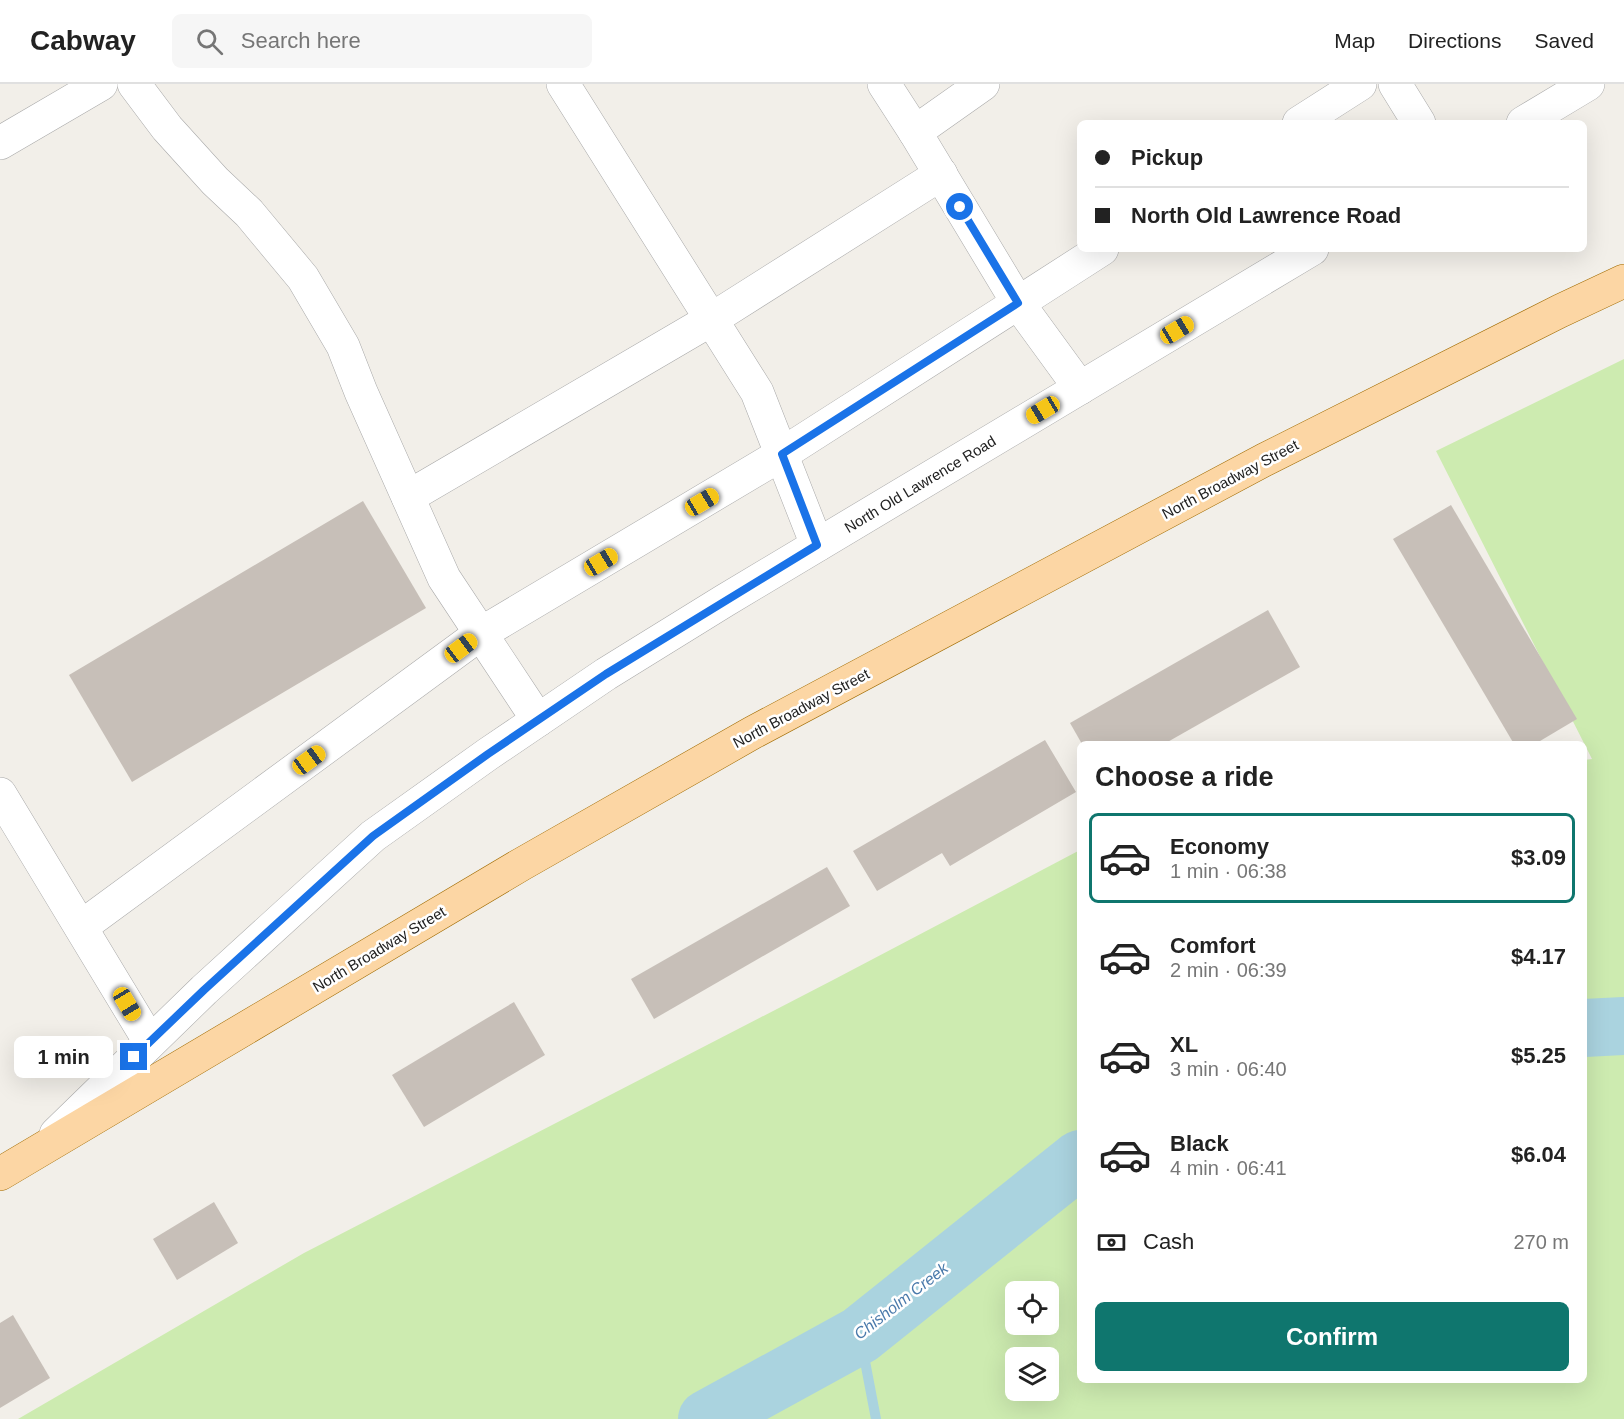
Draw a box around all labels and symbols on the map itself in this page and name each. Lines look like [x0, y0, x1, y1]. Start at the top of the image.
route start [946, 193, 973, 220]
car [1157, 313, 1197, 347]
car [1023, 393, 1063, 427]
street label: North Old Lawrence Road [841, 432, 999, 536]
street label: North Broadway Street [1159, 435, 1302, 522]
car [682, 485, 722, 519]
car [581, 545, 621, 579]
car [441, 630, 481, 666]
street label: North Broadway Street [730, 664, 873, 751]
car [289, 742, 329, 778]
street label: North Broadway Street [310, 902, 449, 995]
car [110, 984, 144, 1024]
callout: 1 min [14, 1036, 113, 1078]
route end [120, 1043, 147, 1070]
water label: Chisholm Creek [851, 1259, 952, 1343]

